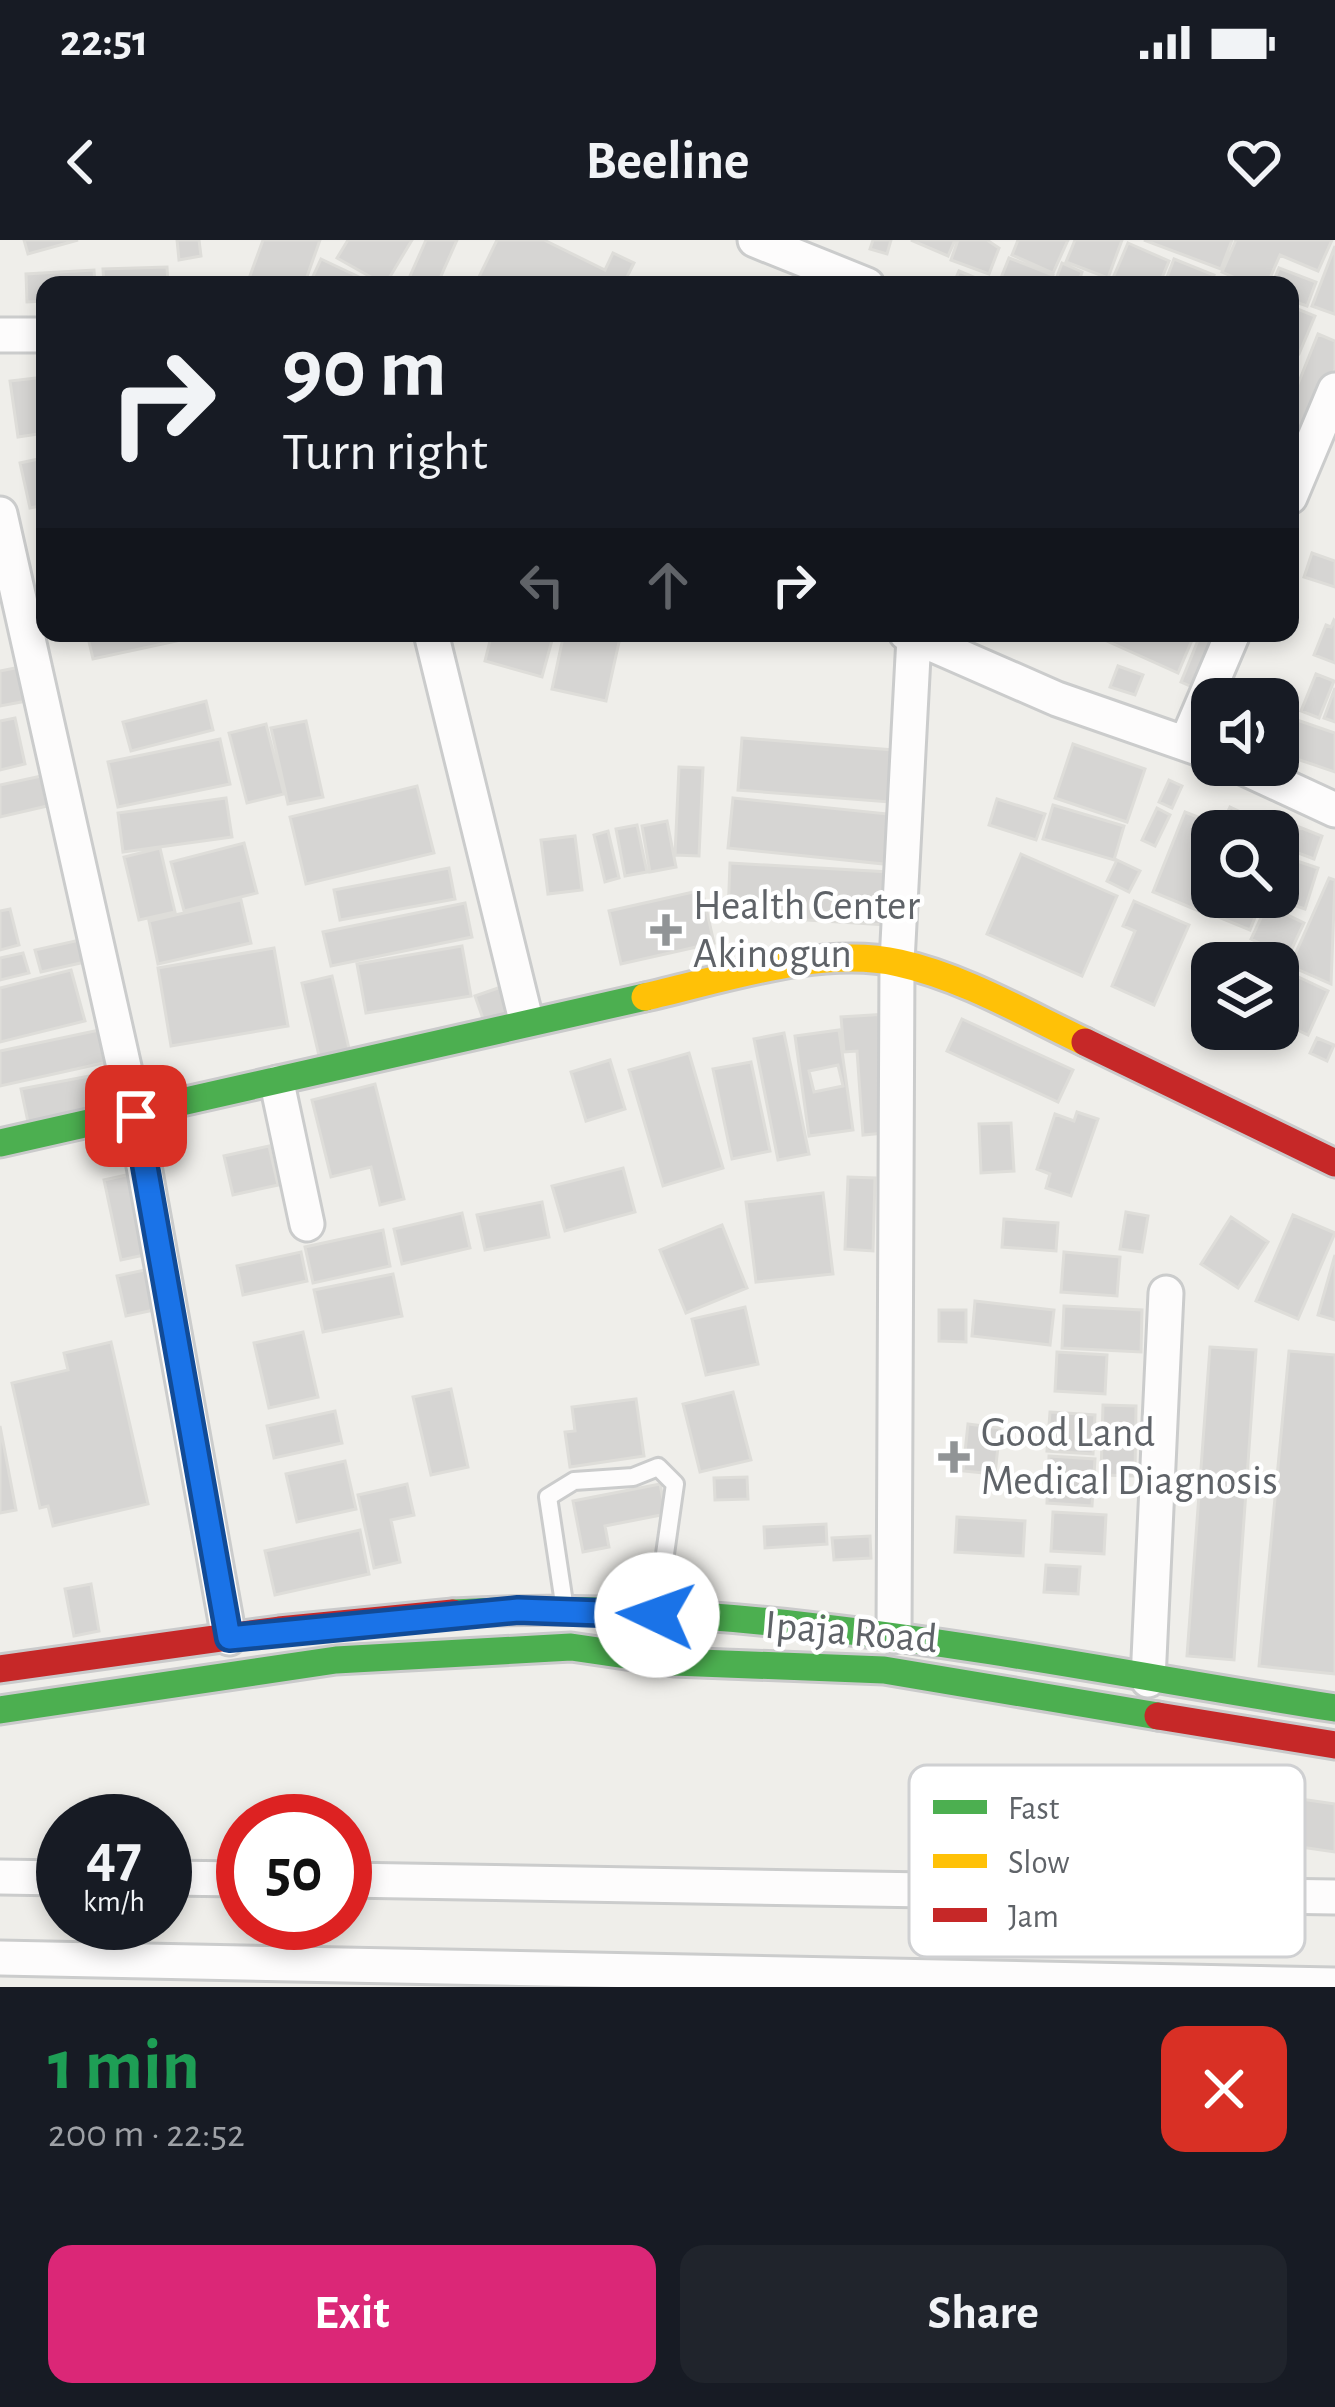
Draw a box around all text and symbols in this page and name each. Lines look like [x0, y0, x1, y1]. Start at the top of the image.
text: 22:51 [60, 19, 148, 64]
icon: back [48, 129, 114, 195]
icon: heart [1221, 129, 1287, 195]
text: Beeline [585, 135, 750, 189]
icon: right [84, 324, 240, 480]
text: 90 m [282, 328, 447, 412]
text: Turn right [282, 426, 488, 480]
icon: left [509, 552, 575, 618]
icon: ahead [635, 552, 701, 618]
icon: right [761, 552, 827, 618]
map controls [1191, 678, 1299, 1050]
button: sound [1191, 678, 1299, 786]
button: search [1191, 810, 1299, 918]
place label: Health Center Akinogun [693, 885, 920, 975]
marker: Health Center Akinogun [650, 914, 682, 946]
button: layers [1191, 942, 1299, 1050]
pin [85, 1065, 187, 1167]
icon: arrive [103, 1083, 169, 1149]
place label: Good Land Medical Diagnosis [981, 1412, 1278, 1502]
marker: Good Land Medical Diagnosis [938, 1441, 970, 1473]
position arrow [594, 1552, 720, 1678]
street label: Ipaja Road [763, 1604, 939, 1660]
legend [909, 1765, 1305, 1957]
text: Fast [1008, 1793, 1060, 1826]
speed limit sign: 50 [216, 1794, 372, 1950]
text: 47 [86, 1827, 142, 1887]
text: Slow [1008, 1847, 1069, 1880]
text: km/h [83, 1887, 145, 1917]
text: Jam [1008, 1901, 1059, 1934]
button: close [1161, 2026, 1287, 2152]
text: 1 min [48, 2030, 200, 2102]
text: 200 m · 22:52 [48, 2115, 245, 2154]
button: Exit [48, 2245, 656, 2383]
button: Share [680, 2245, 1287, 2383]

